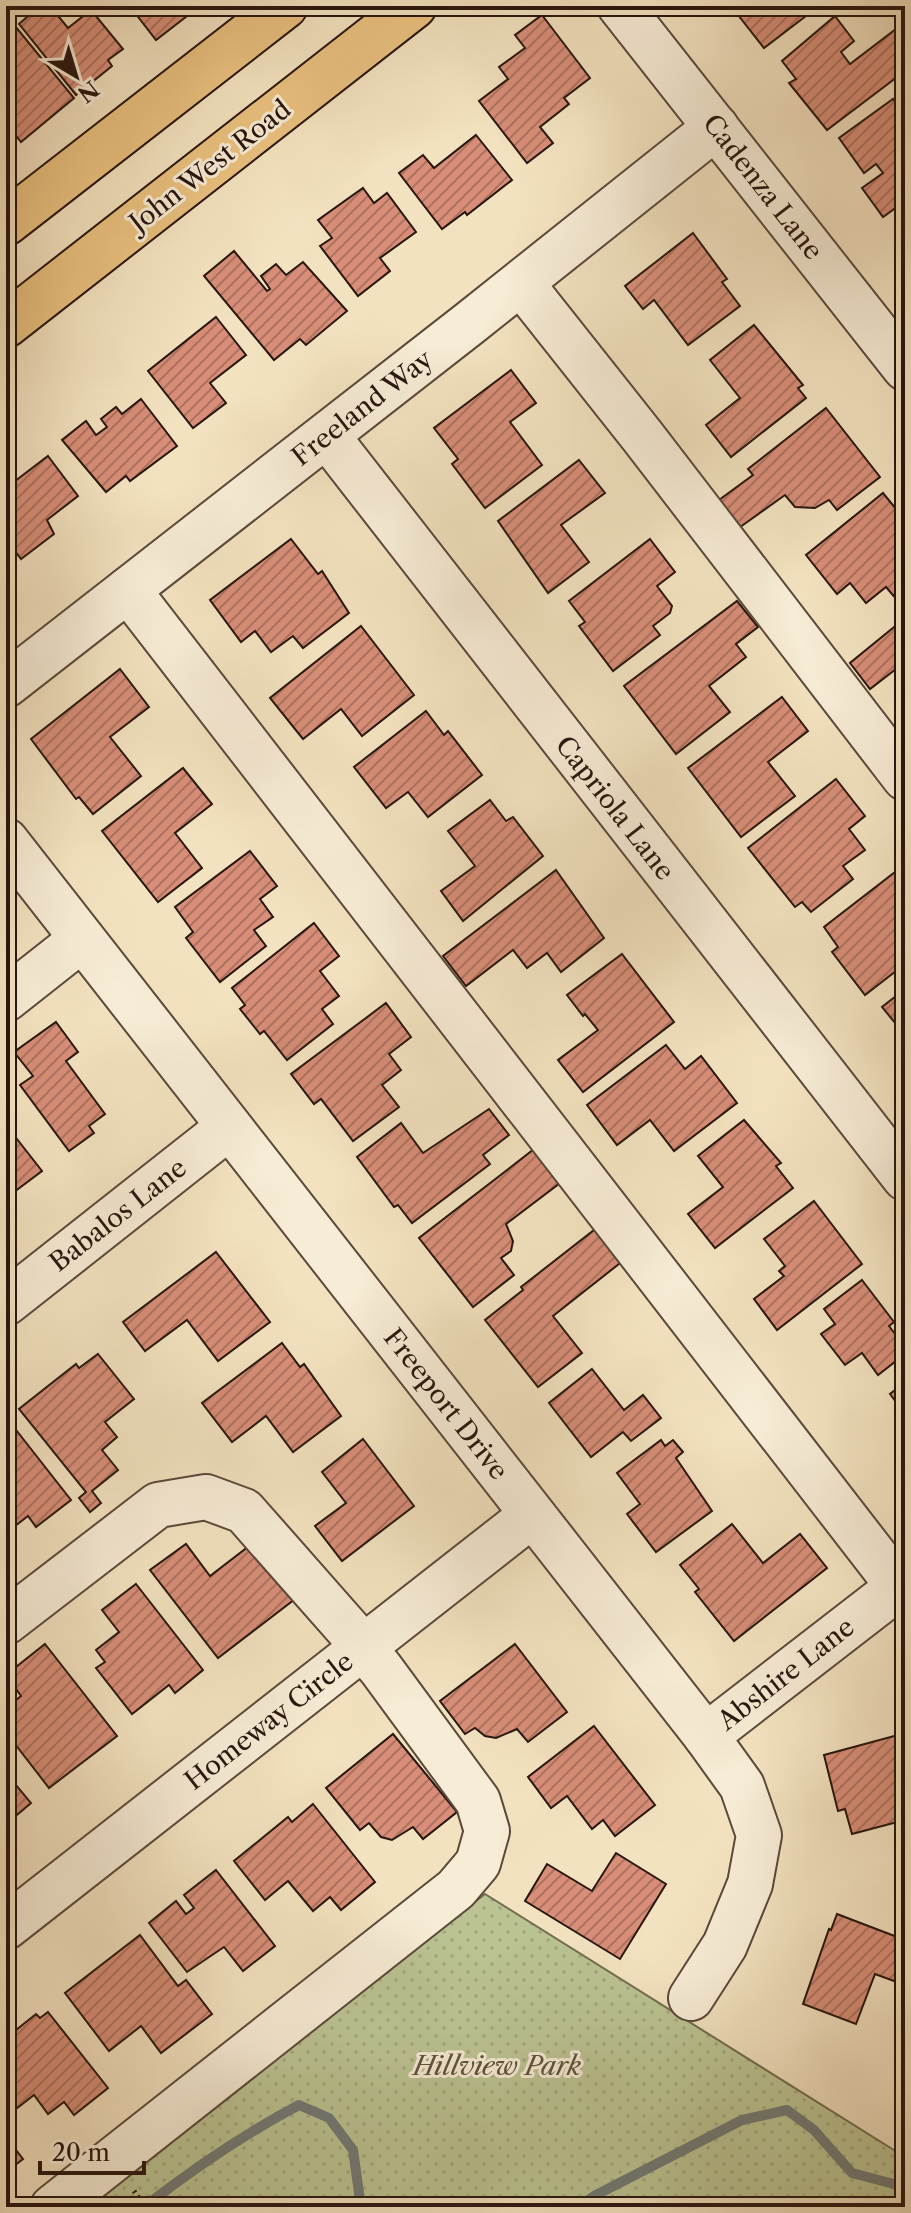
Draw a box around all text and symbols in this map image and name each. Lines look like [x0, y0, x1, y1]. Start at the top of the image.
north arrow [36, 36, 116, 116]
text: N [72, 75, 104, 108]
street label: John West Road [120, 93, 297, 241]
street label: Cadenza Lane [696, 108, 830, 266]
street label: Freeland Way [285, 343, 439, 473]
street label: Capriola Lane [549, 730, 681, 886]
street label: Babalos Lane [43, 1152, 193, 1278]
street label: Freeport Drive [377, 1322, 515, 1486]
street label: Abshire Lane [711, 1611, 861, 1738]
street label: Homeway Circle [178, 1645, 360, 1797]
park label: Hillview Park [411, 2050, 582, 2082]
scale bar [40, 2125, 144, 2175]
text: 20 m [52, 2138, 110, 2167]

